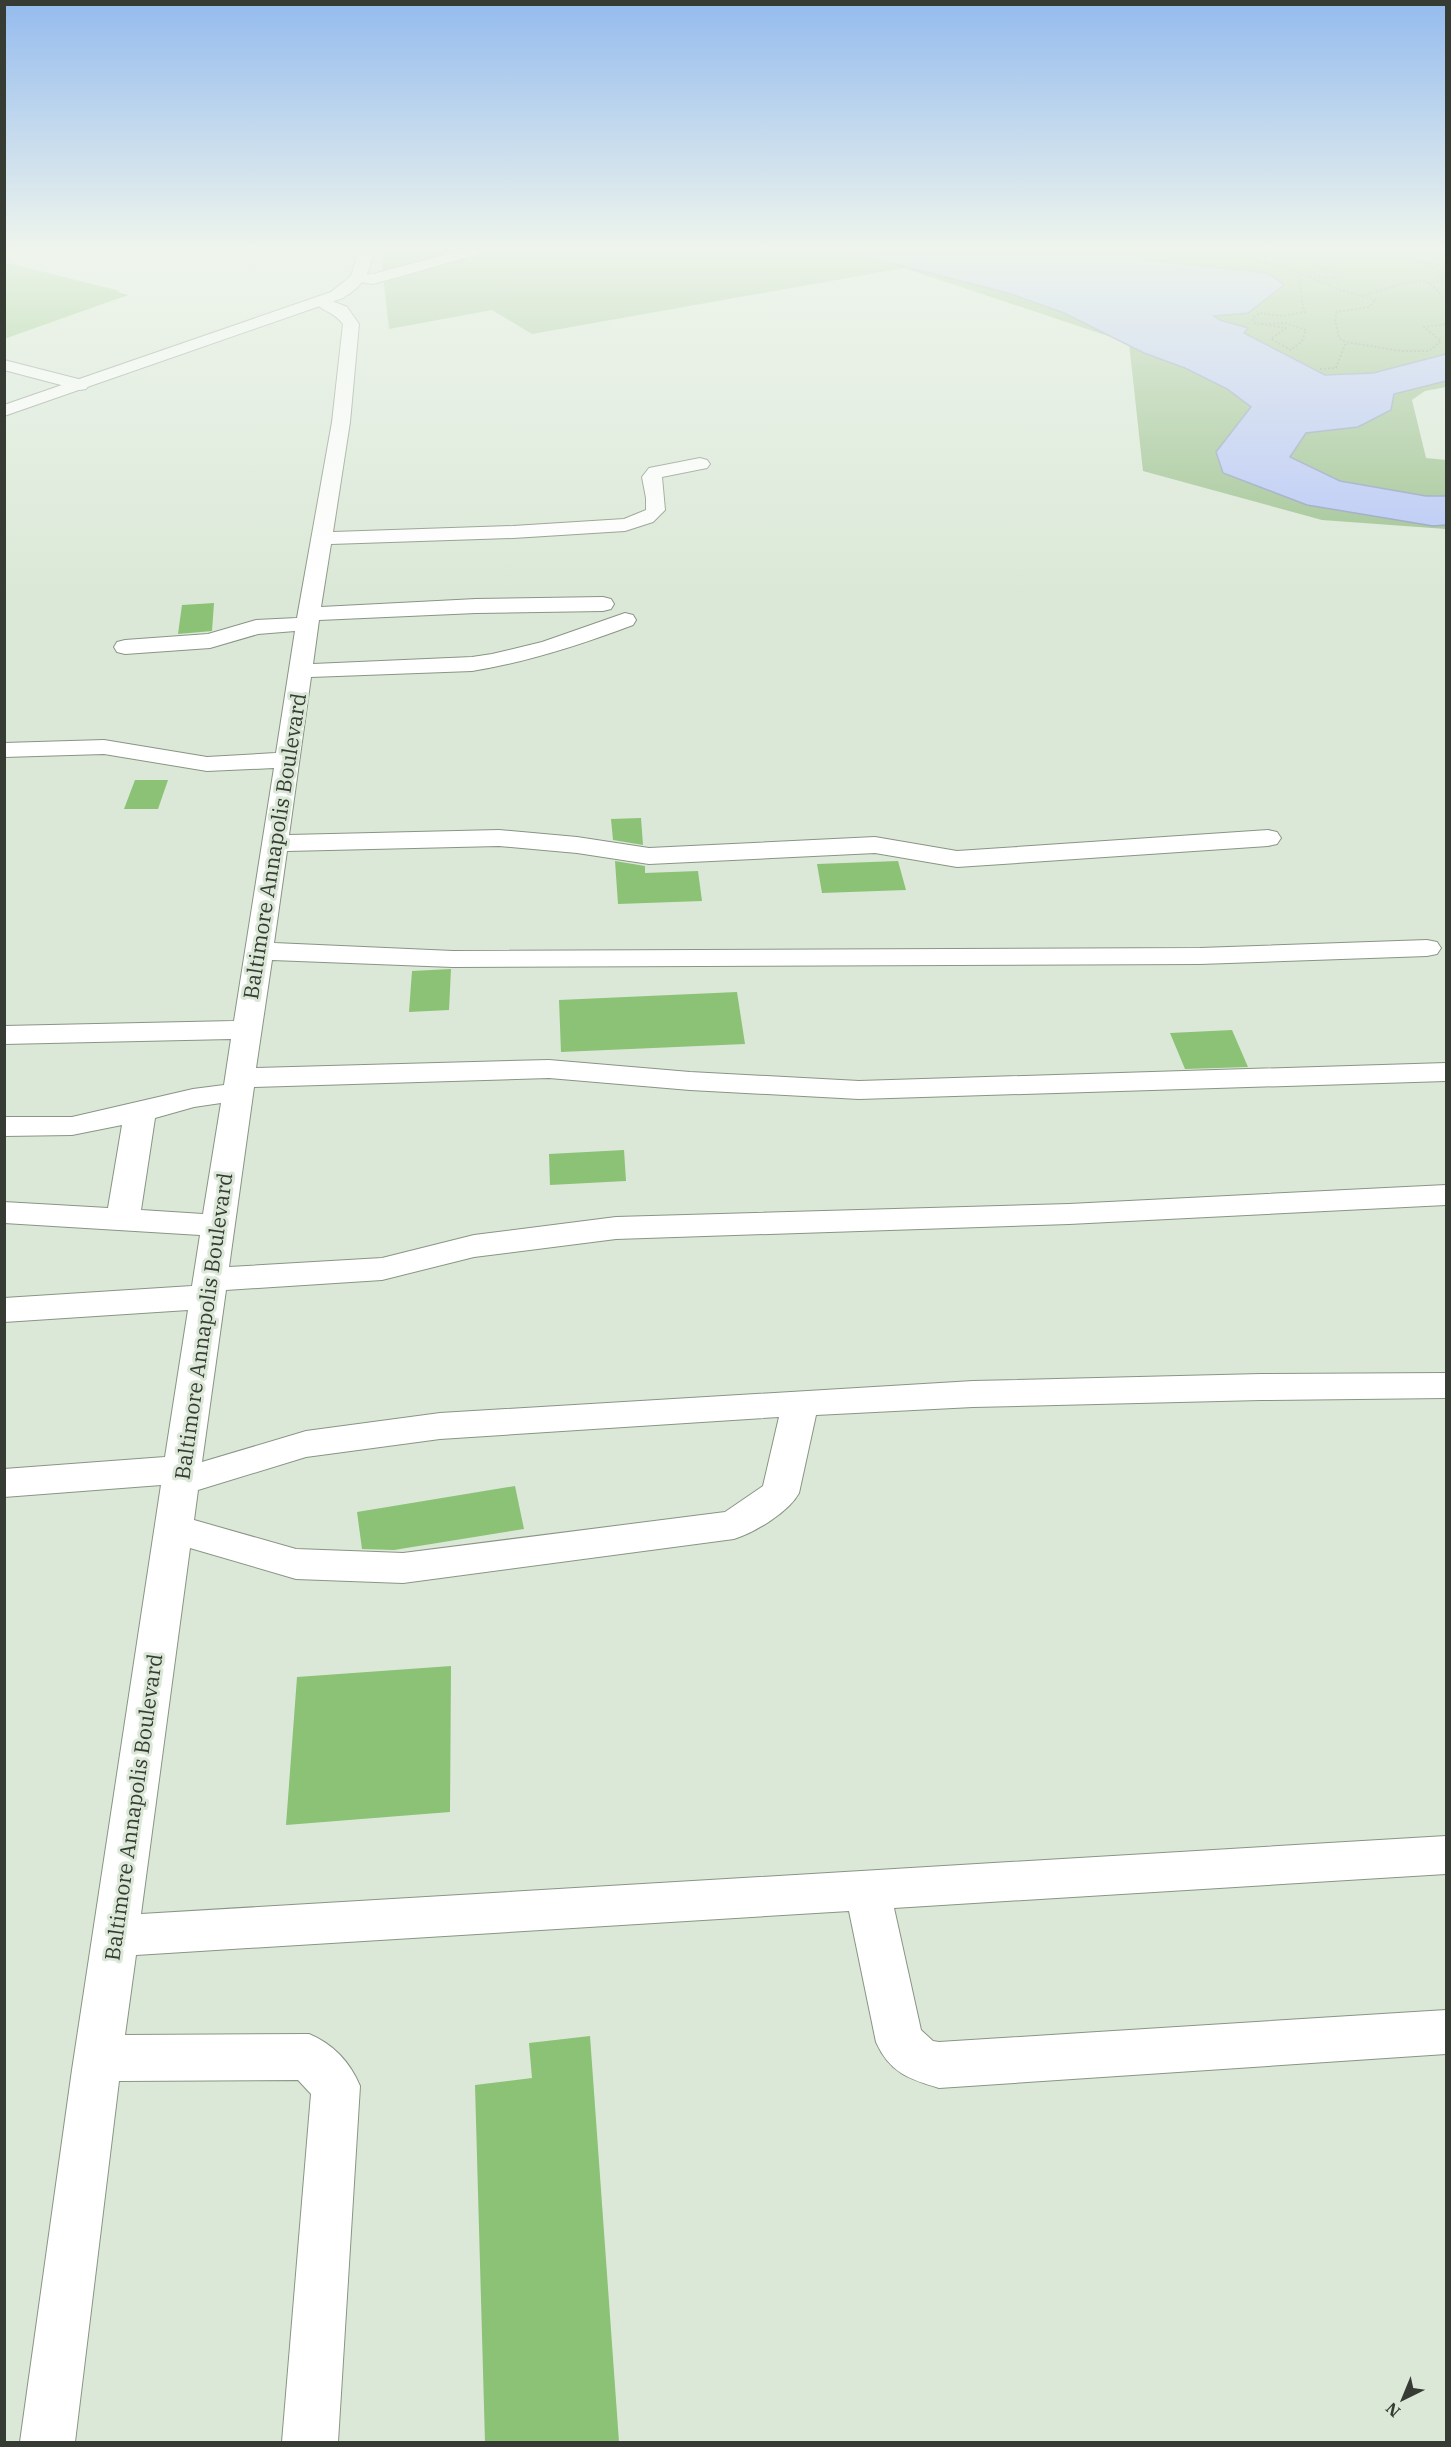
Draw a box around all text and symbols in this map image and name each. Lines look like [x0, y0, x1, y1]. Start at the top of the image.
street label: Baltimore Annapolis Boulevard [236, 691, 312, 1001]
street label: Baltimore Annapolis Boulevard [168, 1170, 238, 1481]
street label: Baltimore Annapolis Boulevard [98, 1651, 168, 1962]
north arrow [1373, 2369, 1433, 2429]
text: N [1381, 2398, 1404, 2422]

